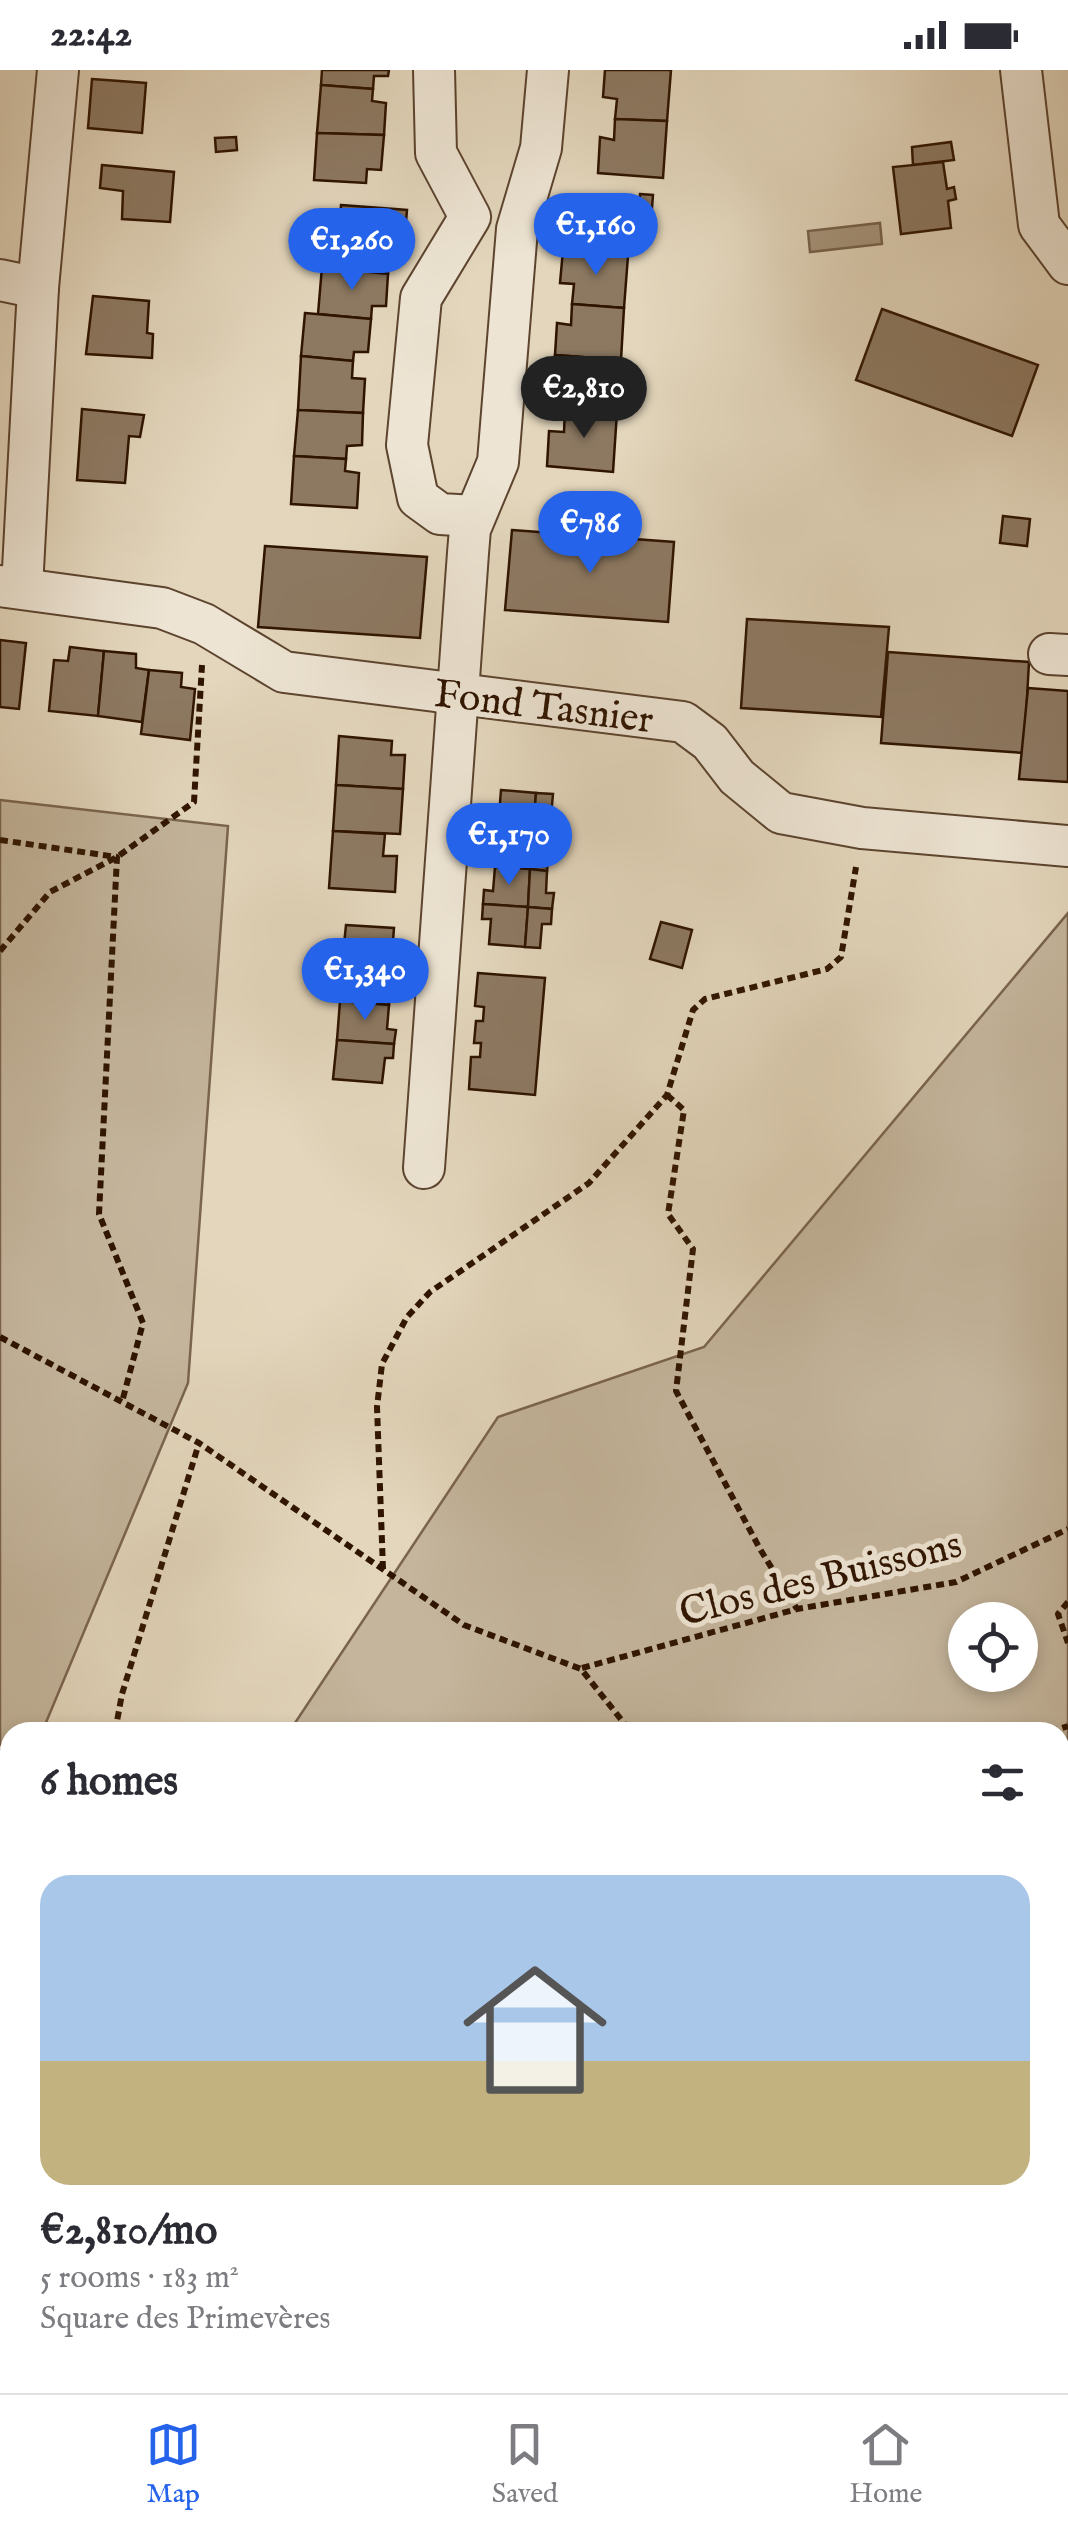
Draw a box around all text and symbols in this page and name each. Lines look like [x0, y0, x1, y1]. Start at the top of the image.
text: 22:42 [50, 11, 132, 59]
pin: €1,160 [515, 193, 677, 278]
text: €1,160 [556, 205, 636, 246]
pin: €1,260 [271, 208, 433, 293]
text: €1,260 [310, 220, 394, 261]
pin: €2,810 [503, 356, 665, 441]
text: €2,810 [543, 368, 625, 409]
pin: €786 [531, 491, 649, 576]
text: €786 [560, 503, 620, 544]
street label: Fond Tasnier [431, 670, 656, 747]
pin: €1,170 [428, 803, 590, 888]
text: €1,170 [468, 815, 550, 856]
pin: €1,340 [284, 938, 446, 1023]
text: €1,340 [324, 950, 406, 991]
street label: Clos des Buissons [674, 1521, 967, 1640]
map controls [948, 1602, 1038, 1692]
button: locate [948, 1602, 1038, 1692]
icon: filters [975, 1755, 1030, 1810]
text: 6 homes [40, 1756, 178, 1809]
icon: home [445, 1940, 625, 2120]
text: €2,810/mo [40, 2205, 217, 2258]
text: 5 rooms · 183 m² [40, 2258, 239, 2299]
text: Square des Primevères [40, 2299, 331, 2340]
tab: Map [146, 2417, 201, 2512]
tab: Saved [492, 2417, 558, 2512]
tab: Home [849, 2417, 922, 2512]

